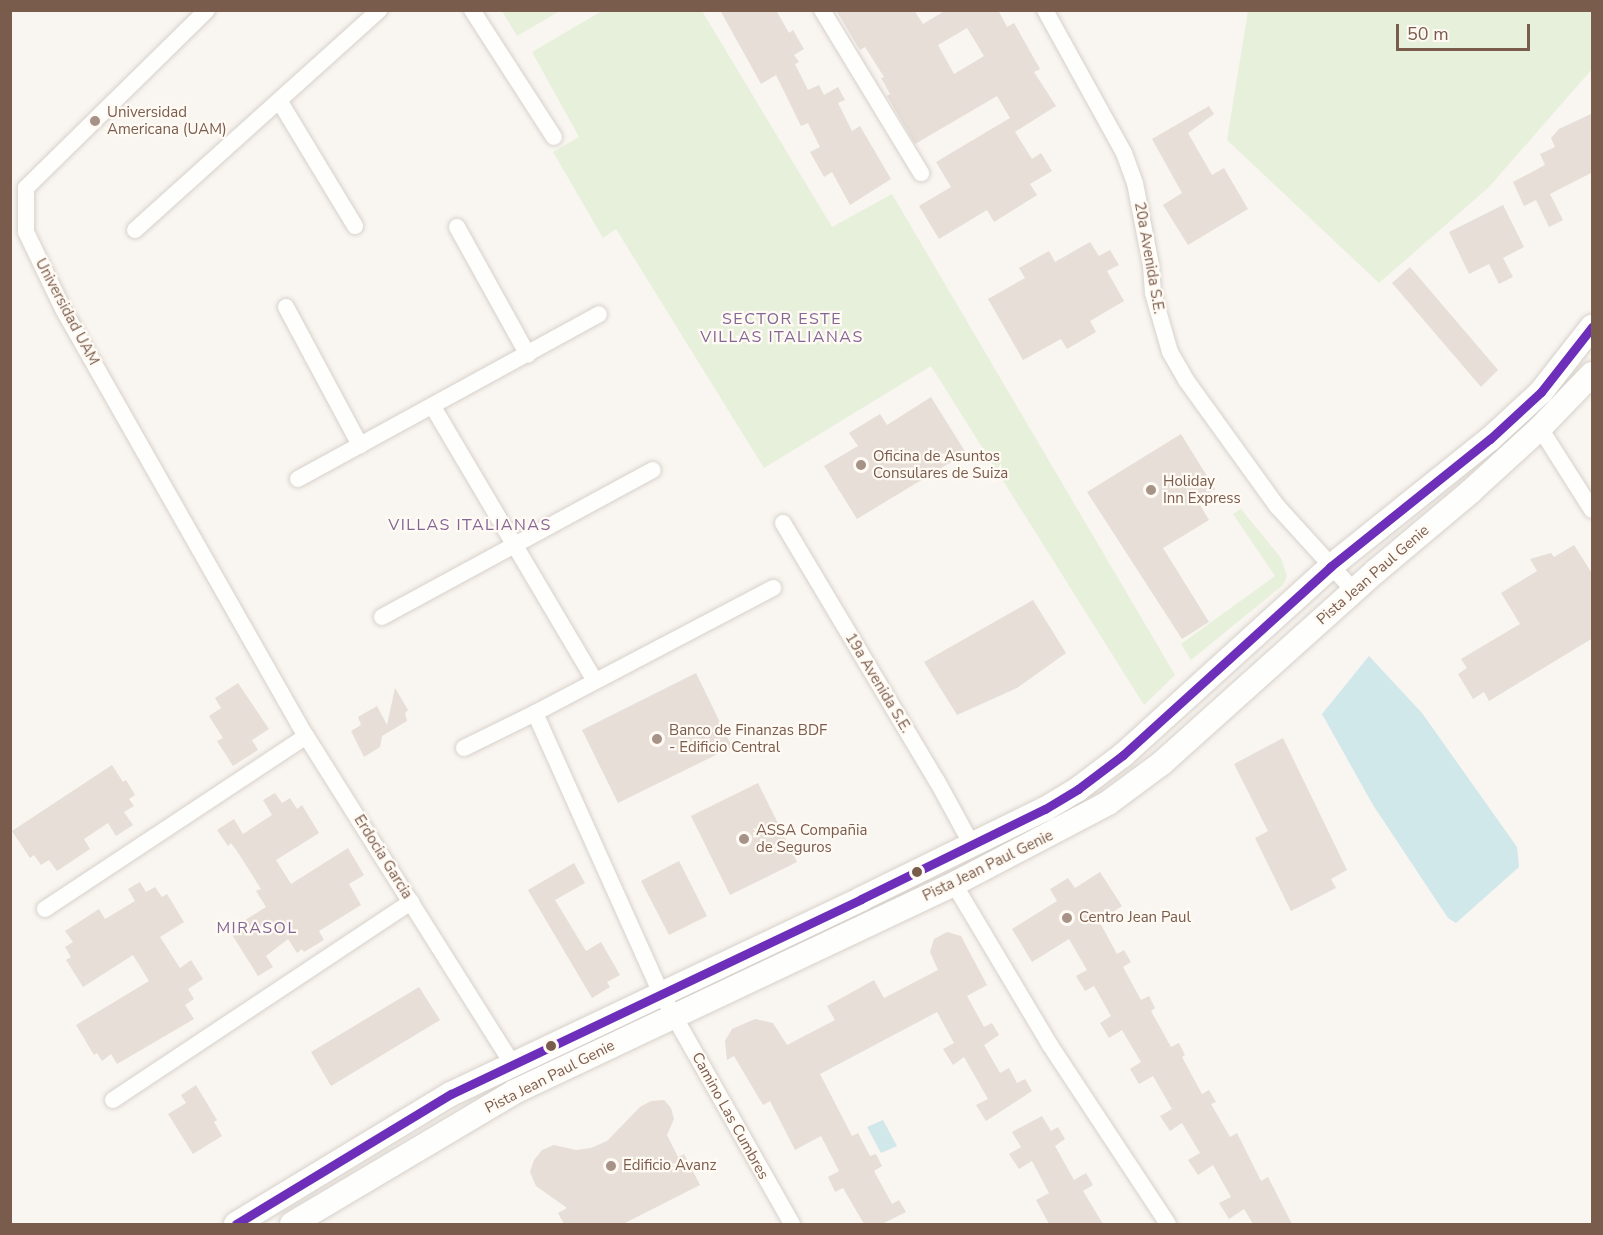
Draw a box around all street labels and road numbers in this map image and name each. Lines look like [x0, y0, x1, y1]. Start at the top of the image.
street label: 20a Avenida S.E. [1130, 201, 1168, 315]
street label: Universidad UAM [31, 256, 103, 368]
street label: Pista Jean Paul Genie [1313, 521, 1433, 629]
street label: 19a Avenida S.E. [841, 630, 915, 736]
street label: Erdocia Garcia [350, 812, 416, 902]
street label: Pista Jean Paul Genie [920, 827, 1056, 905]
street label: Pista Jean Paul Genie [482, 1037, 618, 1117]
street label: Camino Las Cumbres [688, 1049, 772, 1183]

